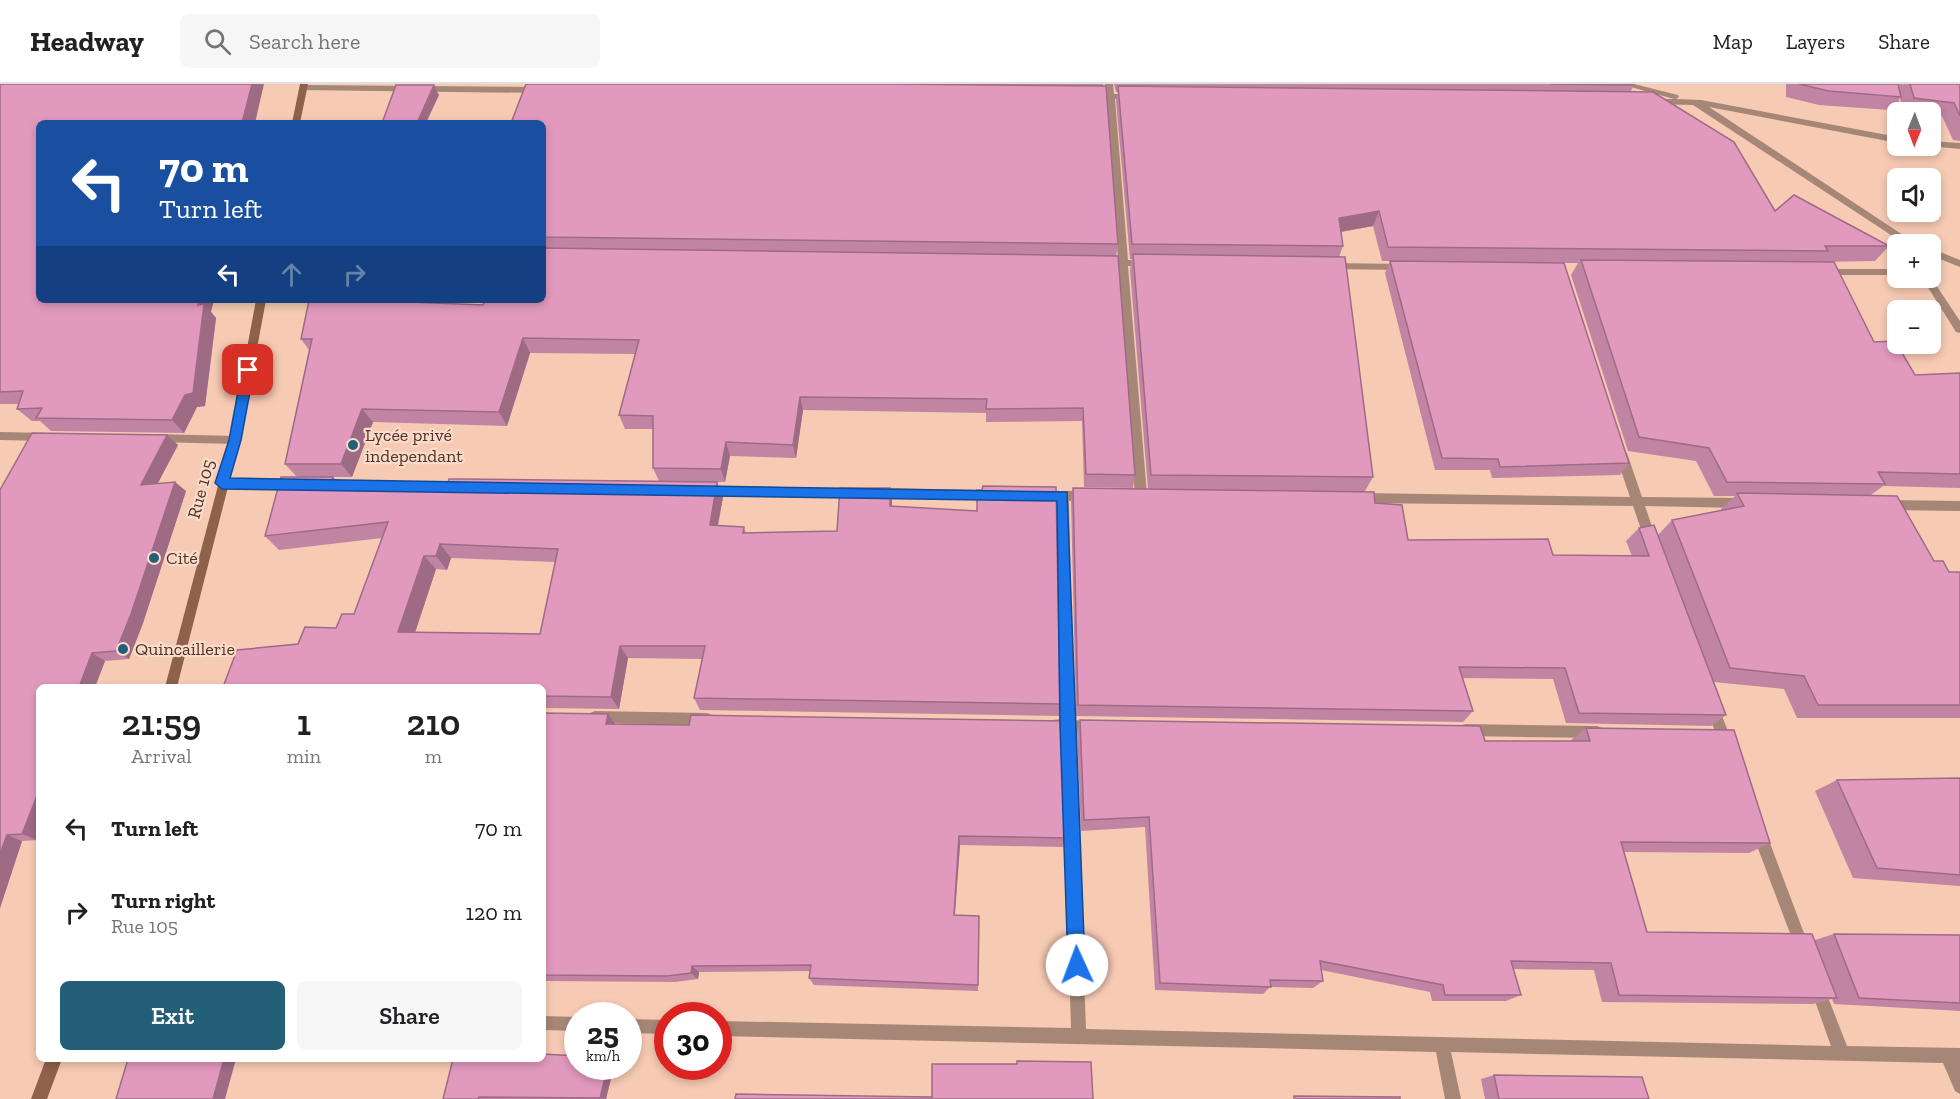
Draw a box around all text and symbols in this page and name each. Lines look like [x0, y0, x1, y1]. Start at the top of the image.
search box [180, 14, 600, 68]
text: Headway [30, 25, 144, 58]
icon: search [201, 25, 234, 58]
text: Search here [249, 28, 360, 55]
text: Map [1713, 29, 1753, 54]
text: Layers [1786, 29, 1845, 54]
text: Share [1878, 29, 1930, 54]
north arrow [1887, 102, 1941, 156]
map controls [1887, 102, 1941, 354]
text: 70 m [159, 142, 249, 193]
icon: left [60, 144, 138, 222]
button: sound [1887, 168, 1941, 222]
text: Turn left [159, 193, 262, 225]
button: + [1887, 234, 1941, 288]
icon: left [212, 258, 245, 291]
icon: ahead [275, 258, 308, 291]
icon: right [338, 258, 371, 291]
button: − [1887, 300, 1941, 354]
pin [222, 344, 273, 395]
icon: arrive [231, 353, 264, 386]
place label: Lycée privé independant [365, 424, 463, 467]
marker: Lycée privé independant [346, 438, 360, 452]
street label: Rue 105 [183, 457, 219, 521]
place label: Cité [166, 547, 198, 569]
marker: Cité [147, 551, 161, 565]
place label: Quincaillerie [135, 638, 235, 660]
marker: Quincaillerie [116, 642, 130, 656]
text: 21:59 [121, 701, 201, 744]
text: 1 [297, 701, 311, 744]
text: 210 [406, 701, 461, 744]
text: Arrival [131, 744, 191, 768]
text: min [287, 744, 321, 768]
text: m [425, 744, 442, 768]
icon: left [60, 812, 93, 845]
text: Turn left [111, 815, 198, 842]
text: 70 m [475, 815, 522, 842]
text: Turn right [111, 887, 215, 914]
icon: right [60, 896, 93, 929]
text: 120 m [466, 899, 522, 926]
text: Rue 105 [111, 914, 178, 938]
position arrow [1045, 933, 1109, 997]
button: Exit [60, 981, 285, 1050]
button: Share [297, 981, 522, 1050]
speed limit sign: 30 [654, 1002, 732, 1080]
text: 25 [587, 1016, 619, 1052]
text: km/h [586, 1047, 620, 1065]

